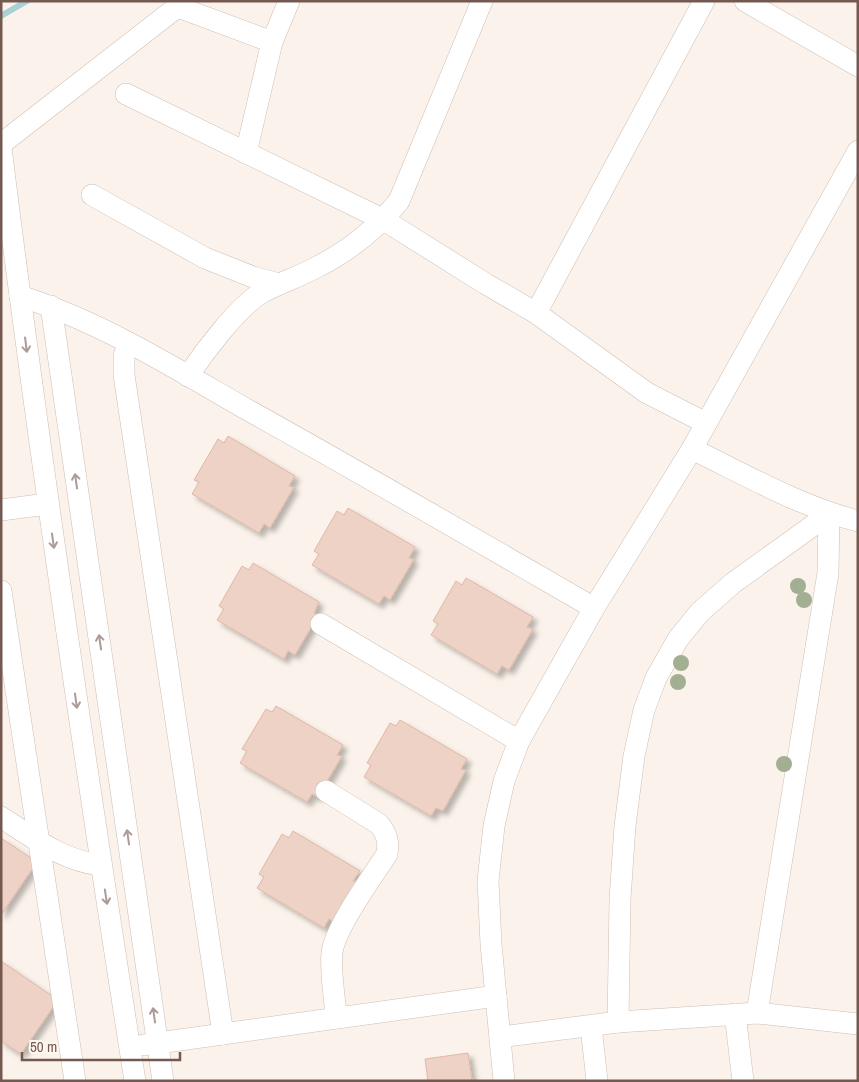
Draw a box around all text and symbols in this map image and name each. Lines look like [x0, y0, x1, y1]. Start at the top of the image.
one-way arrow [22, 336, 32, 352]
one-way arrow [71, 473, 81, 489]
one-way arrow [48, 532, 58, 548]
one-way arrow [94, 634, 104, 650]
one-way arrow [72, 693, 82, 709]
one-way arrow [123, 829, 133, 845]
one-way arrow [101, 888, 111, 904]
one-way arrow [148, 1008, 158, 1024]
scale bar [22, 1030, 180, 1062]
text: 50 m [30, 1036, 57, 1057]

